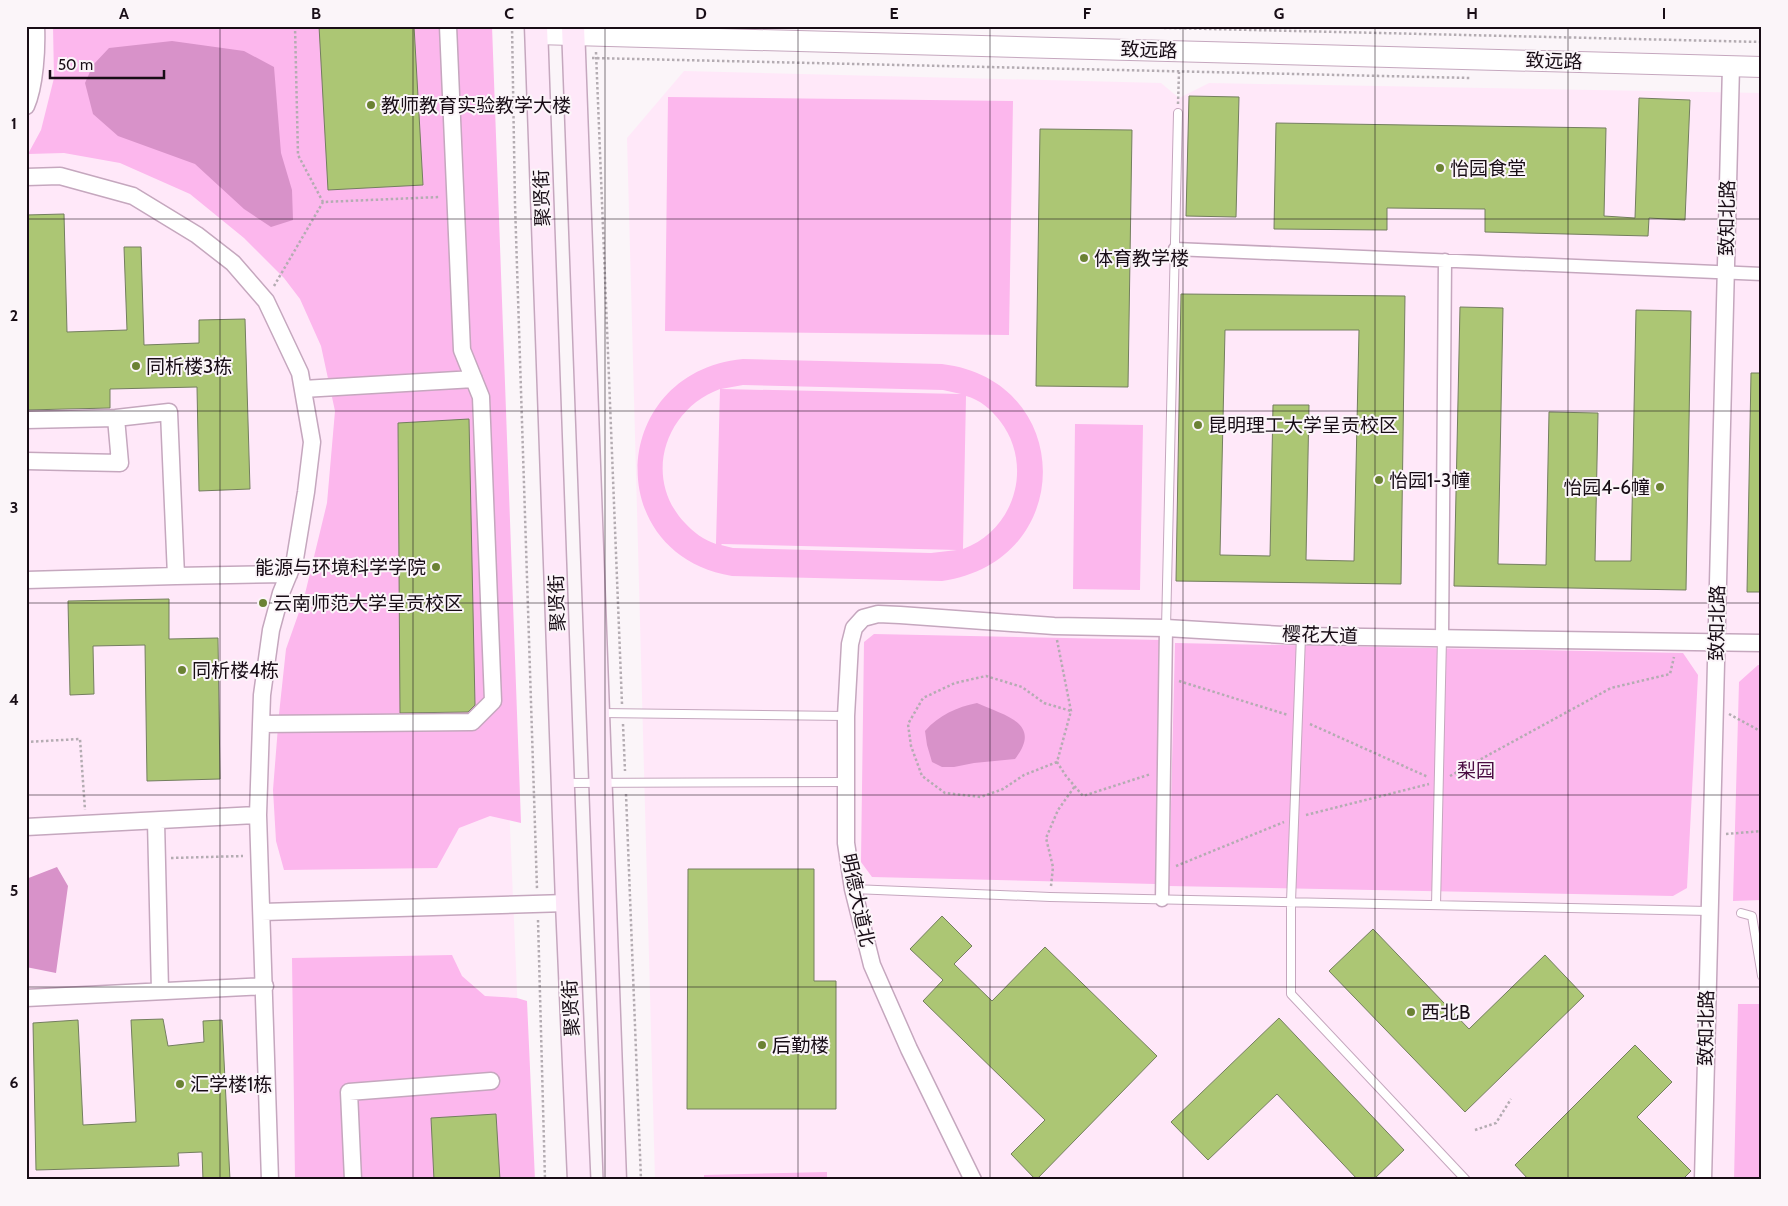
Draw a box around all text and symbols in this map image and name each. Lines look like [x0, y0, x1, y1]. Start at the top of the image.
text: A [119, 4, 129, 23]
text: B [311, 4, 321, 23]
text: C [504, 4, 514, 23]
text: D [695, 4, 707, 23]
text: E [889, 4, 899, 23]
text: F [1083, 4, 1092, 23]
text: G [1274, 4, 1284, 23]
text: H [1466, 4, 1478, 23]
text: I [1662, 4, 1666, 23]
street label: 致远路 [1120, 38, 1178, 62]
scale bar [50, 48, 164, 80]
street label: 致远路 [1525, 49, 1583, 73]
text: 50 m [58, 56, 93, 74]
place label: 教师教育实验教学大楼 [381, 94, 571, 117]
marker: 教师教育实验教学大楼 [365, 99, 377, 111]
text: 1 [11, 114, 17, 133]
place label: 怡园食堂 [1450, 157, 1526, 180]
marker: 怡园食堂 [1434, 162, 1446, 174]
street label: 聚贤街 [530, 169, 554, 227]
street label: 致知北路 [1715, 180, 1739, 256]
place label: 体育教学楼 [1094, 247, 1189, 270]
marker: 体育教学楼 [1078, 252, 1090, 264]
text: 2 [10, 306, 18, 325]
place label: 同析楼3栋 [146, 355, 232, 378]
marker: 同析楼3栋 [130, 360, 142, 372]
place label: 昆明理工大学呈贡校区 [1208, 414, 1398, 437]
marker: 昆明理工大学呈贡校区 [1192, 419, 1204, 431]
place label: 怡园1-3幢 [1389, 469, 1470, 492]
marker: 怡园1-3幢 [1373, 474, 1385, 486]
place label: 怡园4-6幢 [1563, 476, 1650, 499]
marker: 怡园4-6幢 [1654, 481, 1666, 493]
text: 3 [10, 498, 18, 517]
place label: 能源与环境科学学院 [255, 556, 426, 579]
marker: 能源与环境科学学院 [430, 561, 442, 573]
street label: 聚贤街 [545, 574, 569, 632]
street label: 致知北路 [1705, 585, 1729, 661]
place label: 云南师范大学呈贡校区 [273, 592, 463, 615]
marker: 云南师范大学呈贡校区 [257, 597, 269, 609]
street label: 樱花大道 [1282, 622, 1358, 648]
place label: 同析楼4栋 [192, 659, 279, 682]
marker: 同析楼4栋 [176, 664, 188, 676]
text: 4 [9, 690, 19, 709]
park label: 梨园 [1457, 759, 1495, 782]
street label: 明德大道北 [837, 851, 879, 949]
text: 5 [10, 881, 18, 900]
street label: 聚贤街 [558, 979, 584, 1037]
street label: 致知北路 [1694, 990, 1718, 1066]
place label: 西北B [1421, 1001, 1470, 1024]
marker: 西北B [1405, 1006, 1417, 1018]
place label: 后勤楼 [772, 1034, 829, 1057]
marker: 后勤楼 [756, 1039, 768, 1051]
text: 6 [10, 1073, 19, 1092]
place label: 汇学楼1栋 [190, 1073, 272, 1096]
marker: 汇学楼1栋 [174, 1078, 186, 1090]

